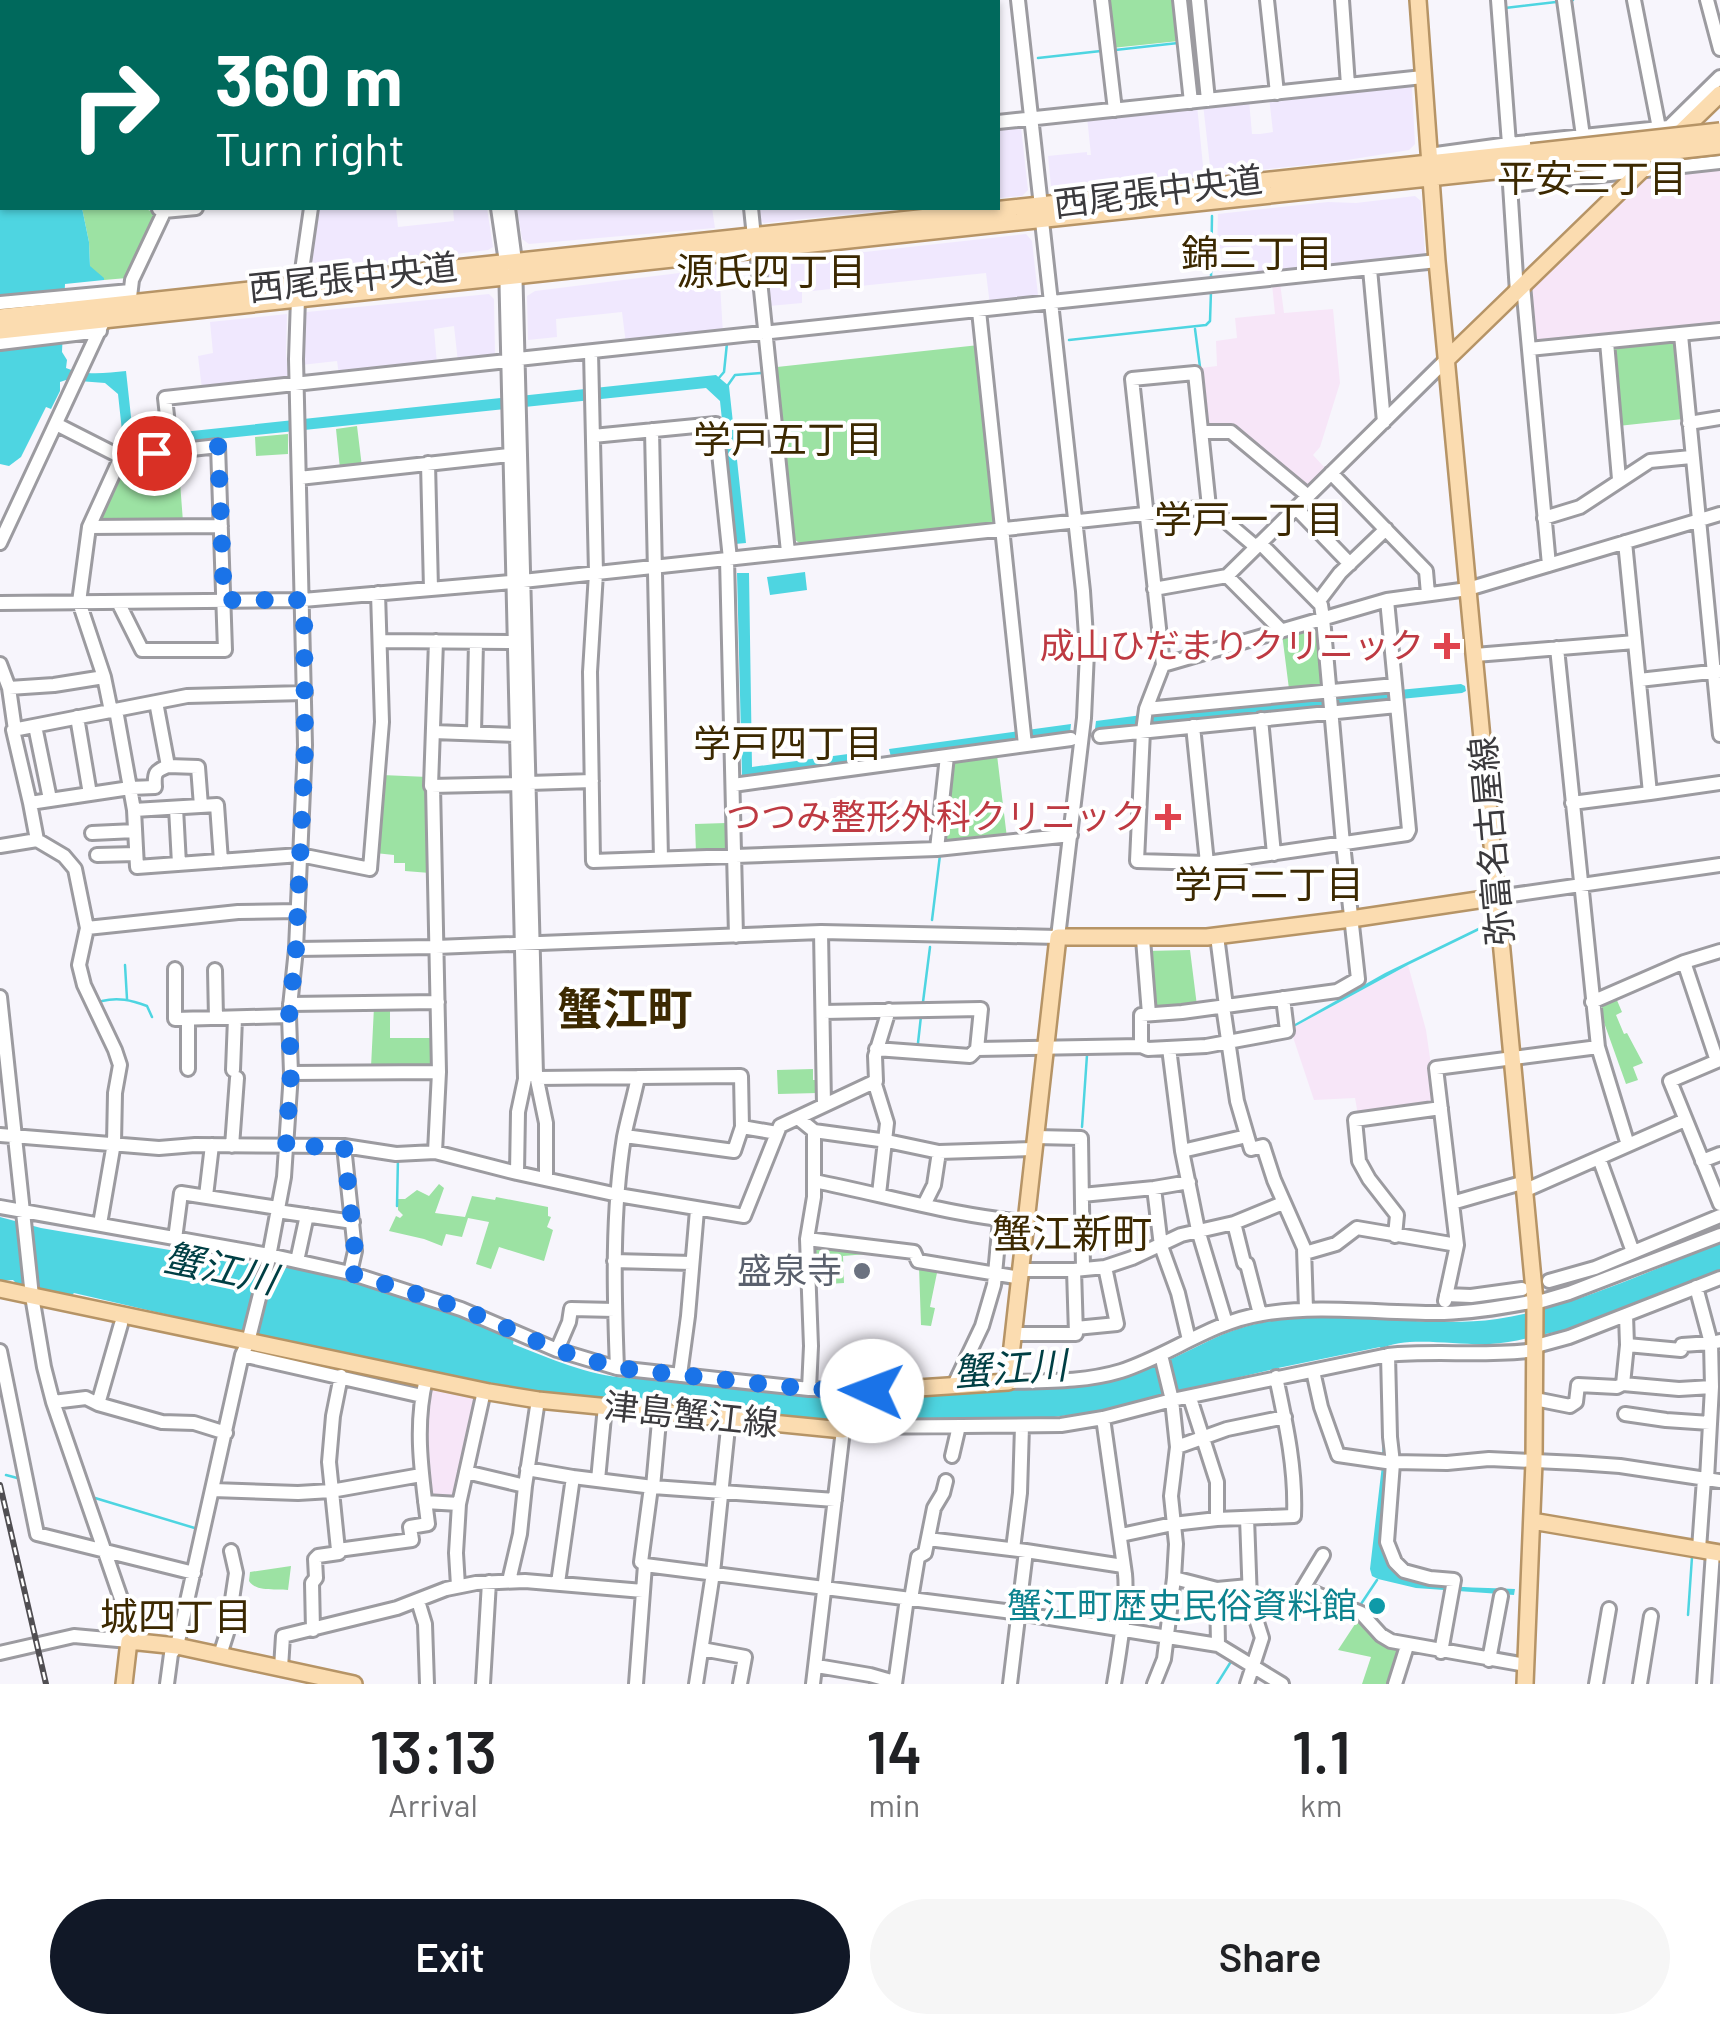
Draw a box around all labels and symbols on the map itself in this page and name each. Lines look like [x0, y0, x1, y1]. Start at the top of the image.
district label: 平安三丁目 [1497, 154, 1687, 200]
street label: 西尾張中央道 [1051, 156, 1265, 224]
district label: 錦三丁目 [1181, 229, 1333, 275]
street label: 西尾張中央道 [246, 244, 459, 308]
district label: 源氏四丁目 [676, 247, 866, 293]
pin [112, 411, 197, 496]
district label: 学戸五丁目 [693, 415, 883, 461]
district label: 学戸一丁目 [1154, 495, 1344, 541]
place label: 成山ひだまりクリニック [1040, 623, 1424, 665]
marker: 成山ひだまりクリニック [1434, 633, 1460, 659]
district label: 学戸四丁目 [693, 719, 883, 765]
street label: 弥富名古屋線 [1460, 735, 1520, 948]
place label: つつみ整形外科クリニック [726, 794, 1146, 836]
marker: つつみ整形外科クリニック [1155, 804, 1181, 830]
district label: 学戸二丁目 [1174, 860, 1364, 906]
district label: 蟹江町 [557, 980, 693, 1034]
district label: 蟹江新町 [992, 1208, 1152, 1256]
water label: 蟹江川 [160, 1233, 285, 1302]
place label: 盛泉寺 [737, 1248, 842, 1290]
marker: 盛泉寺 [851, 1260, 873, 1282]
position arrow [820, 1339, 924, 1443]
water label: 蟹江川 [951, 1340, 1072, 1394]
street label: 津島蟹江線 [602, 1383, 780, 1443]
place label: 蟹江町歴史民俗資料館 [1007, 1583, 1357, 1625]
district label: 城四丁目 [100, 1592, 252, 1638]
marker: 蟹江町歴史民俗資料館 [1366, 1595, 1388, 1617]

